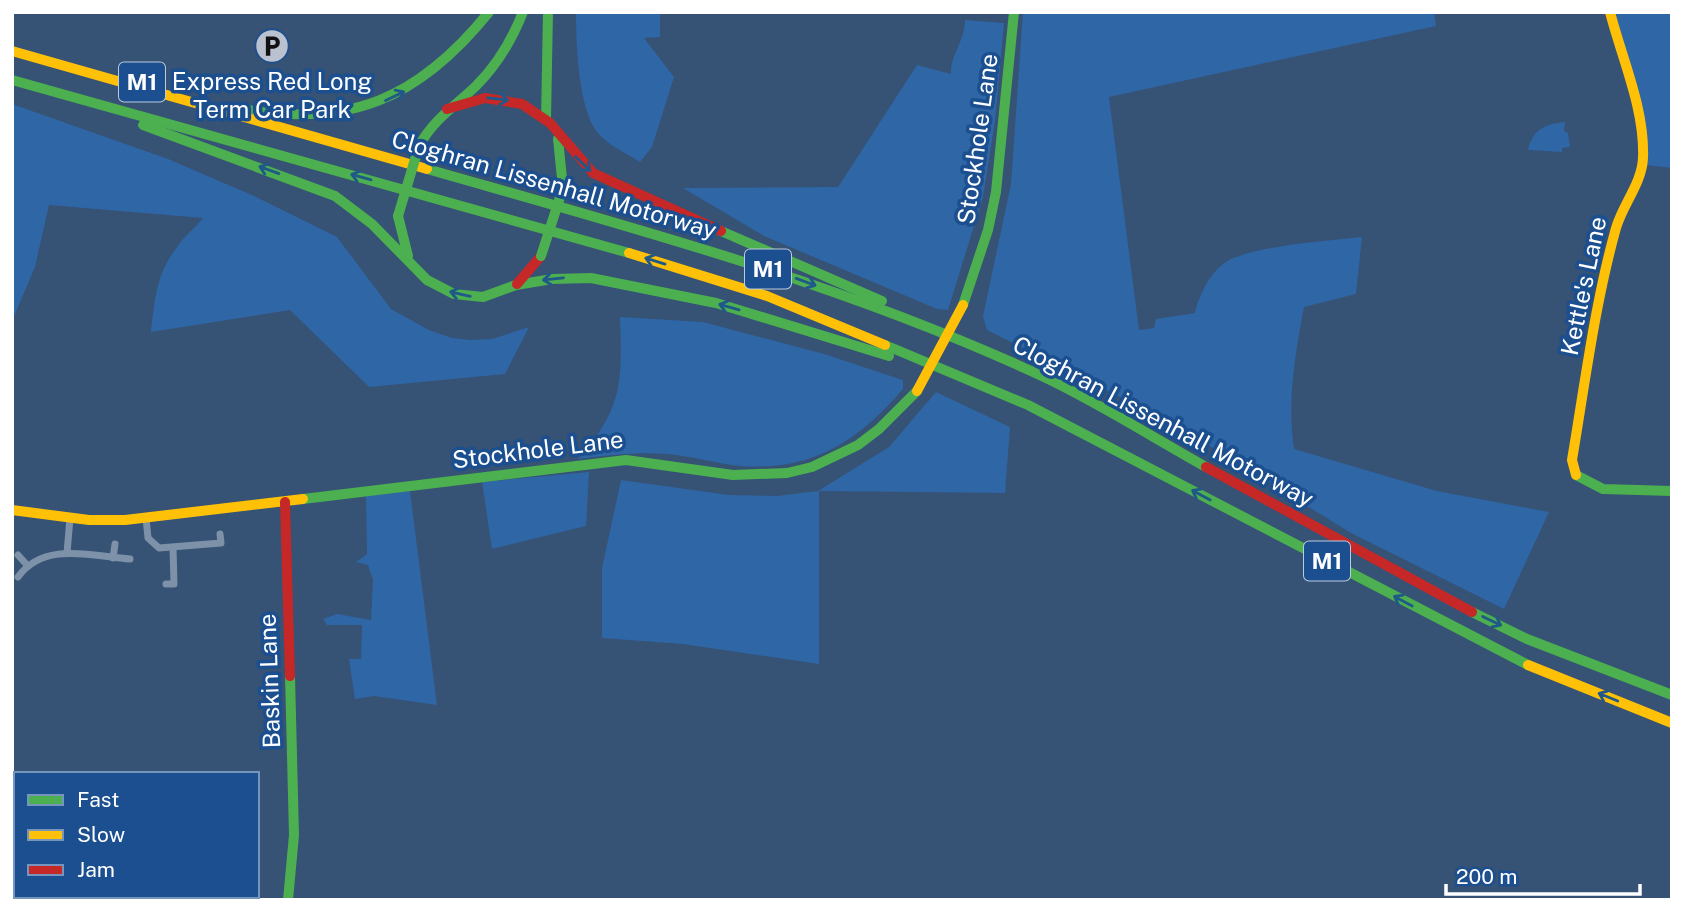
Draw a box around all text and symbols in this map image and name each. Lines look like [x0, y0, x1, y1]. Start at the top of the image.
parking icon: Express Red Long Term Car Park [253, 27, 291, 65]
street label: Stockhole Lane [951, 52, 1003, 226]
road number: M1 [119, 62, 165, 102]
place label: Express Red Long Term Car Park [172, 67, 372, 123]
one-way arrow [384, 88, 405, 102]
one-way arrow [486, 92, 509, 105]
street label: Cloghran Lissenhall Motorway [389, 124, 720, 244]
one-way arrow [574, 155, 591, 172]
one-way arrow [259, 163, 281, 175]
one-way arrow [351, 170, 373, 183]
street label: Kettle's Lane [1555, 214, 1611, 358]
road number: M1 [745, 250, 791, 288]
one-way arrow [644, 254, 666, 267]
one-way arrow [542, 273, 565, 286]
one-way arrow [794, 277, 816, 289]
one-way arrow [449, 287, 472, 301]
one-way arrow [719, 300, 741, 313]
street label: Cloghran Lissenhall Motorway [1008, 330, 1319, 513]
street label: Stockhole Lane [451, 425, 625, 473]
one-way arrow [1191, 488, 1212, 502]
road number: M1 [1304, 541, 1350, 580]
one-way arrow [1393, 593, 1414, 607]
street label: Baskin Lane [253, 613, 285, 749]
one-way arrow [1481, 615, 1502, 629]
one-way arrow [1598, 690, 1620, 703]
legend [14, 772, 259, 898]
text: Fast [77, 787, 119, 812]
text: Slow [77, 822, 125, 847]
scale bar [1446, 852, 1640, 896]
text: Jam [77, 857, 115, 882]
text: 200 m [1456, 864, 1517, 889]

